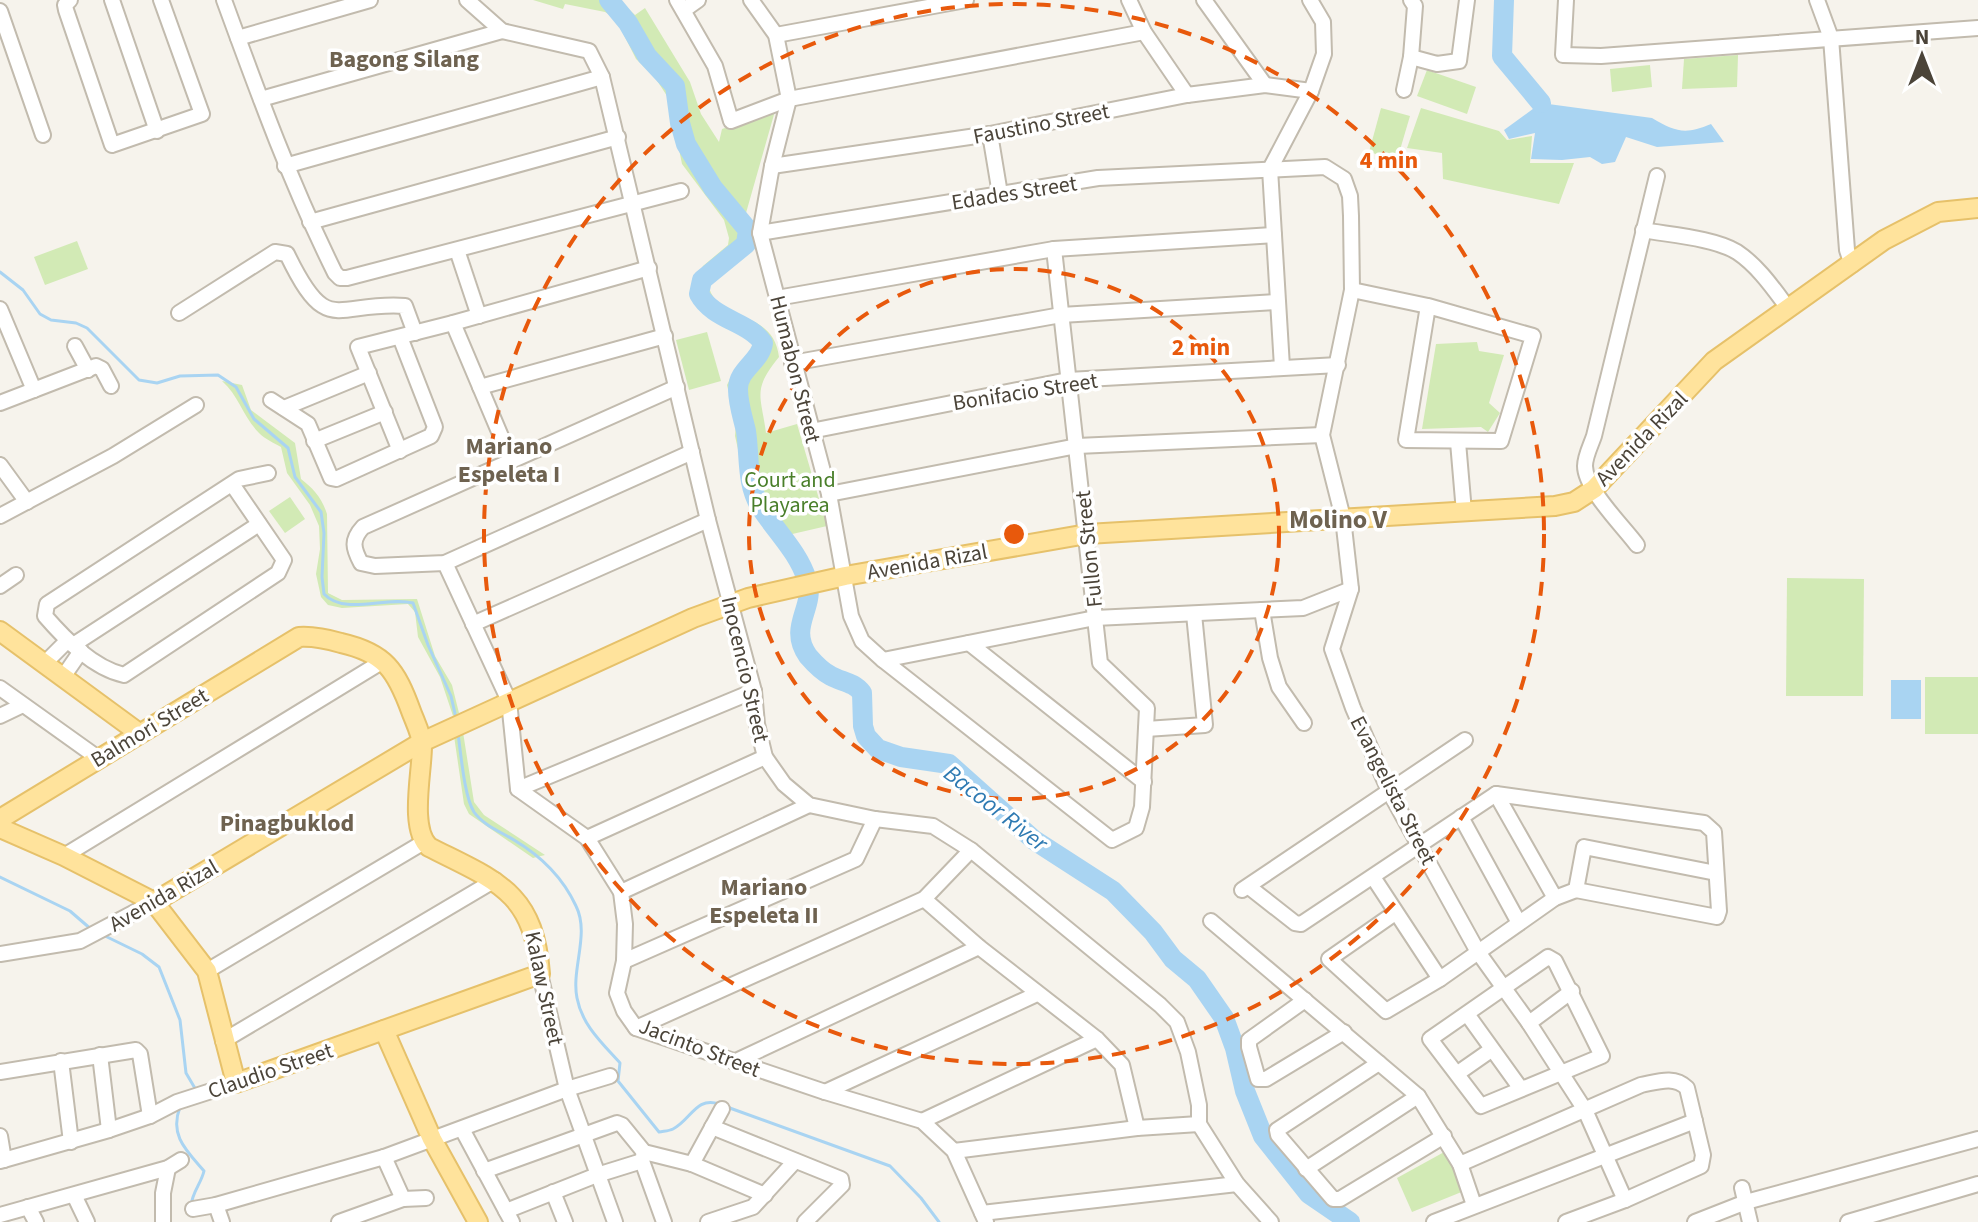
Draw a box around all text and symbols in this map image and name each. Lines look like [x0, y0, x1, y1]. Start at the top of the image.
north arrow [1882, 16, 1962, 96]
text: N [1915, 21, 1929, 53]
district label: Bagong Silang [329, 42, 479, 77]
street label: Faustino Street [970, 95, 1113, 153]
text: 4 min [1360, 143, 1418, 178]
street label: Edades Street [949, 167, 1080, 219]
street label: Humabon Street [761, 292, 829, 447]
text: 2 min [1172, 330, 1230, 365]
street label: Bonifacio Street [950, 365, 1100, 419]
street label: Avenida Rizal [1588, 384, 1695, 494]
district label: Mariano Espeleta I [458, 429, 560, 492]
park label: Court and Playarea [744, 464, 836, 521]
street label: Fullon Street [1067, 488, 1111, 609]
district label: Molino V [1289, 501, 1387, 538]
centre of rings [1000, 520, 1028, 548]
street label: Avenida Rizal [865, 536, 990, 588]
street label: Inocencio Street [713, 593, 778, 746]
street label: Balmori Street [85, 680, 215, 776]
street label: Evangelista Street [1342, 710, 1445, 871]
water label: Bacoor River [936, 757, 1057, 861]
district label: Pinagbuklod [220, 806, 354, 841]
street label: Avenida Rizal [103, 852, 224, 940]
district label: Mariano Espeleta II [709, 870, 819, 933]
street label: Kalaw Street [516, 928, 572, 1049]
street label: Jacinto Street [634, 1010, 765, 1086]
street label: Claudio Street [204, 1034, 338, 1107]

